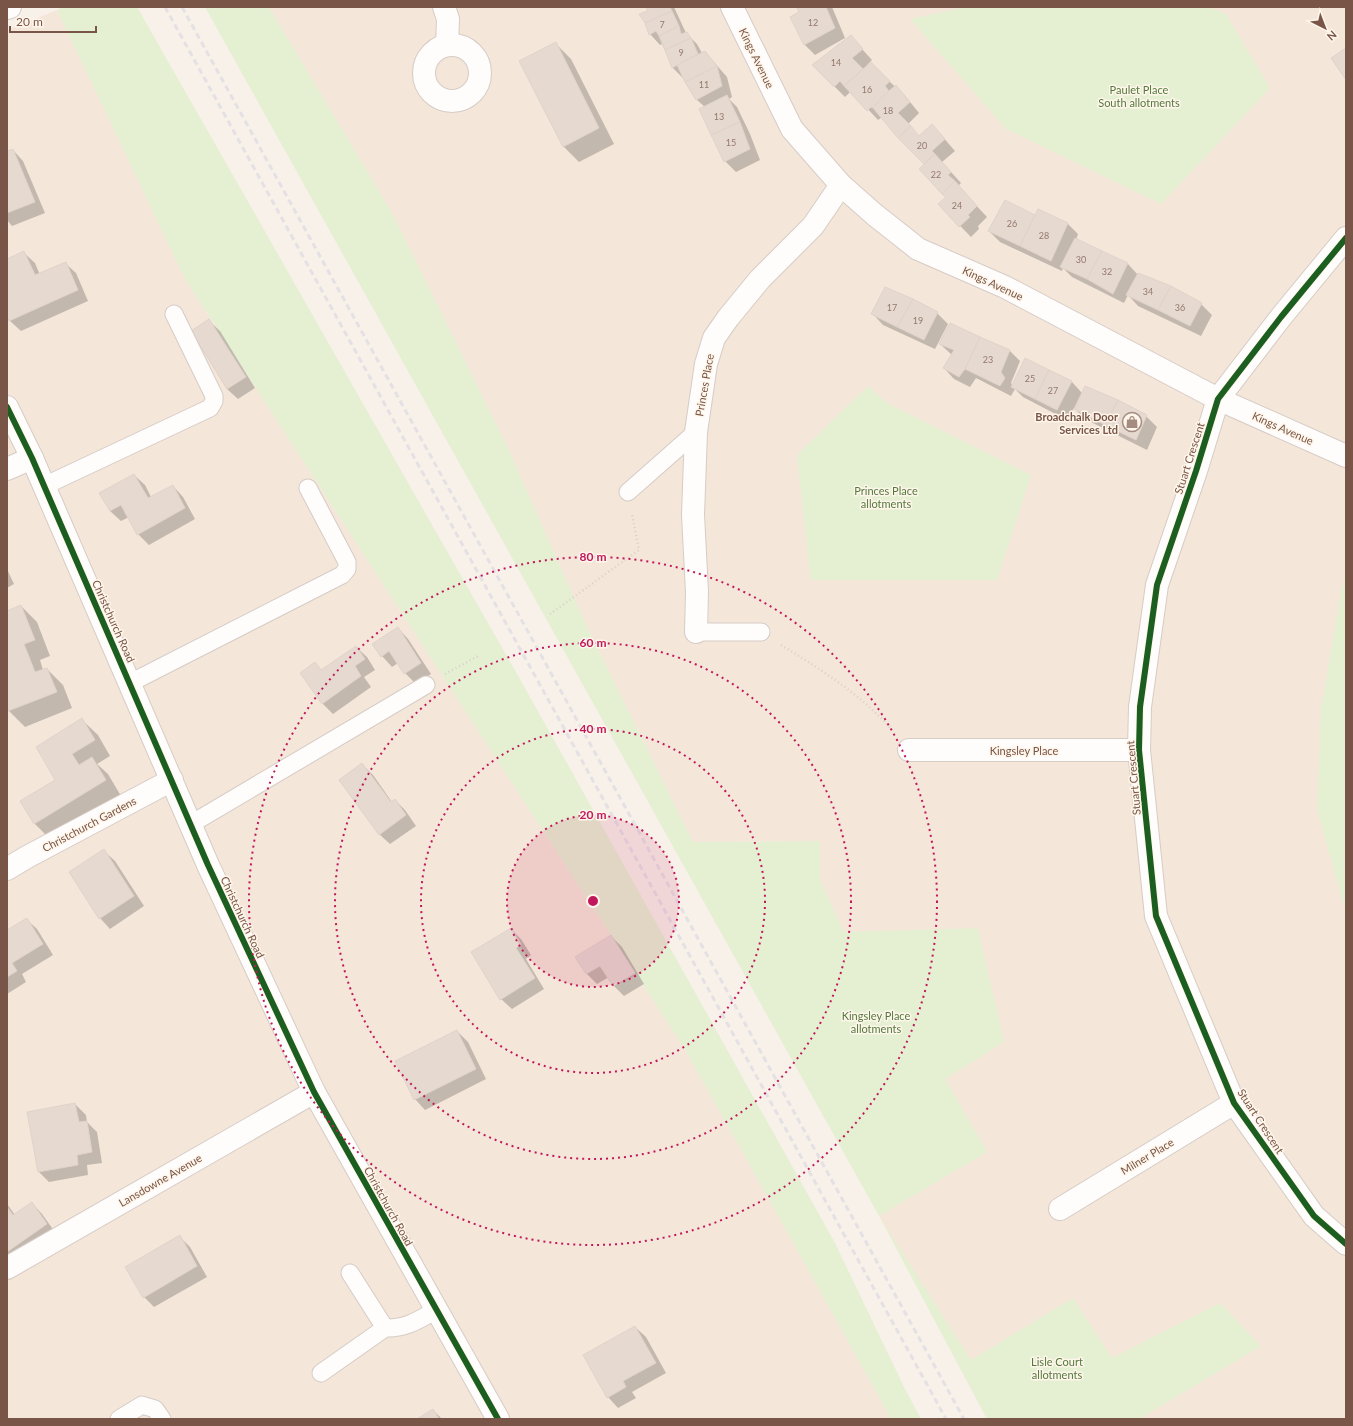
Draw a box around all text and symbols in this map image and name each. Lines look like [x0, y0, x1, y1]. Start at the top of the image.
scale bar [10, 8, 96, 34]
north arrow [1305, 8, 1345, 48]
text: 20 m [16, 14, 43, 29]
house number: 12 [808, 17, 818, 28]
house number: 7 [659, 19, 665, 30]
street label: Kings Avenue [737, 26, 777, 90]
text: N [1325, 28, 1340, 43]
house number: 9 [678, 47, 684, 58]
house number: 14 [831, 57, 841, 68]
house number: 11 [699, 79, 709, 90]
park label: Paulet Place South allotments [1098, 83, 1180, 109]
house number: 16 [862, 84, 872, 95]
house number: 18 [883, 105, 893, 116]
house number: 13 [714, 111, 724, 122]
house number: 15 [726, 137, 736, 148]
house number: 20 [917, 140, 927, 151]
house number: 22 [931, 169, 941, 180]
house number: 24 [952, 200, 962, 211]
house number: 26 [1007, 218, 1017, 229]
house number: 28 [1039, 230, 1049, 241]
house number: 30 [1076, 254, 1086, 265]
street label: Kings Avenue [961, 263, 1026, 303]
house number: 32 [1102, 266, 1112, 277]
house number: 34 [1143, 286, 1153, 297]
house number: 17 [887, 302, 897, 313]
house number: 36 [1175, 302, 1185, 313]
house number: 19 [913, 315, 923, 326]
street label: Princes Place [692, 352, 716, 417]
house number: 23 [983, 354, 993, 365]
house number: 25 [1025, 373, 1035, 384]
house number: 27 [1048, 385, 1058, 396]
street label: Kings Avenue [1250, 409, 1316, 447]
place label: Broadchalk Door Services Ltd [1035, 410, 1119, 436]
shop icon: Broadchalk Door Services Ltd [1121, 411, 1143, 433]
street label: Stuart Crescent [1171, 420, 1207, 496]
park label: Princes Place allotments [854, 484, 918, 510]
text: 80 m [580, 549, 606, 564]
street label: Christchurch Road [90, 578, 138, 664]
text: 60 m [580, 635, 606, 650]
text: 40 m [580, 721, 606, 736]
street label: Stuart Crescent [1123, 740, 1143, 816]
street label: Kingsley Place [990, 744, 1059, 757]
street label: Christchurch Gardens [40, 794, 138, 854]
text: 20 m [580, 807, 606, 822]
street label: Christchurch Road [218, 874, 268, 960]
centre of rings [586, 894, 600, 908]
park label: Kingsley Place allotments [842, 1009, 911, 1035]
street label: Stuart Crescent [1235, 1086, 1287, 1156]
street label: Milner Place [1118, 1135, 1176, 1177]
street label: Lansdowne Avenue [116, 1151, 204, 1209]
street label: Christchurch Road [362, 1164, 416, 1248]
park label: Lisle Court allotments [1031, 1355, 1083, 1381]

